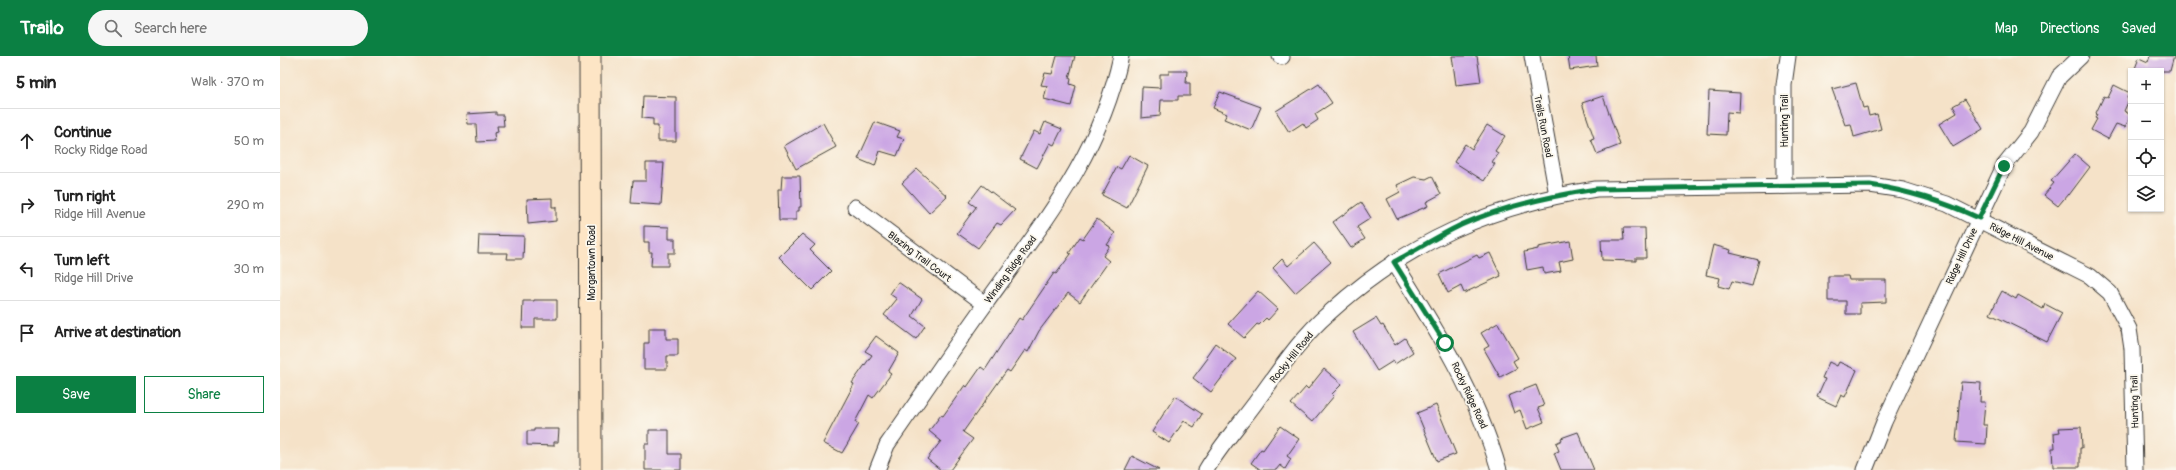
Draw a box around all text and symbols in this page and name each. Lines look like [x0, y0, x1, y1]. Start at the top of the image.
search box [88, 10, 368, 46]
text: Trailo [20, 16, 64, 40]
icon: search [102, 17, 124, 39]
text: Search here [134, 19, 207, 38]
text: Map [1995, 20, 2018, 37]
text: Directions [2040, 20, 2099, 37]
text: Saved [2121, 20, 2156, 37]
map controls [2128, 68, 2164, 212]
button: + [2128, 68, 2164, 104]
text: 5 min [16, 72, 56, 93]
text: Walk · 370 m [191, 74, 264, 90]
street label: Trails Run Road [1531, 94, 1555, 159]
street label: Hunting Trail [1779, 94, 1791, 148]
button: − [2128, 104, 2164, 140]
text: Continue [54, 123, 112, 142]
icon: ahead [16, 130, 38, 152]
text: 50 m [234, 133, 264, 149]
button: locate [2128, 140, 2164, 176]
text: Rocky Ridge Road [54, 142, 148, 158]
route end [1995, 157, 2013, 175]
button: layers [2128, 176, 2164, 212]
text: Turn right [54, 187, 115, 206]
icon: right [16, 194, 38, 216]
text: 290 m [227, 197, 264, 213]
text: Ridge Hill Avenue [54, 206, 145, 222]
street label: Ridge Hill Avenue [1987, 221, 2056, 263]
street label: Morgantown Road [586, 225, 598, 301]
street label: Ridge Hill Drive [1944, 226, 1980, 287]
street label: Blazing Trail Court [885, 229, 954, 285]
street label: Winding Ridge Road [982, 233, 1039, 306]
text: Turn left [54, 251, 110, 270]
icon: left [16, 258, 38, 280]
text: 30 m [234, 261, 264, 277]
text: Ridge Hill Drive [54, 270, 133, 286]
icon: arrive [16, 322, 38, 344]
text: Arrive at destination [54, 323, 181, 342]
street label: Rocky Hill Road [1267, 329, 1316, 386]
route start [1436, 334, 1454, 352]
street label: Rocky Ridge Road [1448, 360, 1490, 431]
street label: Hunting Trail [2129, 375, 2141, 429]
button: Save [16, 376, 136, 413]
button: Share [144, 376, 264, 413]

